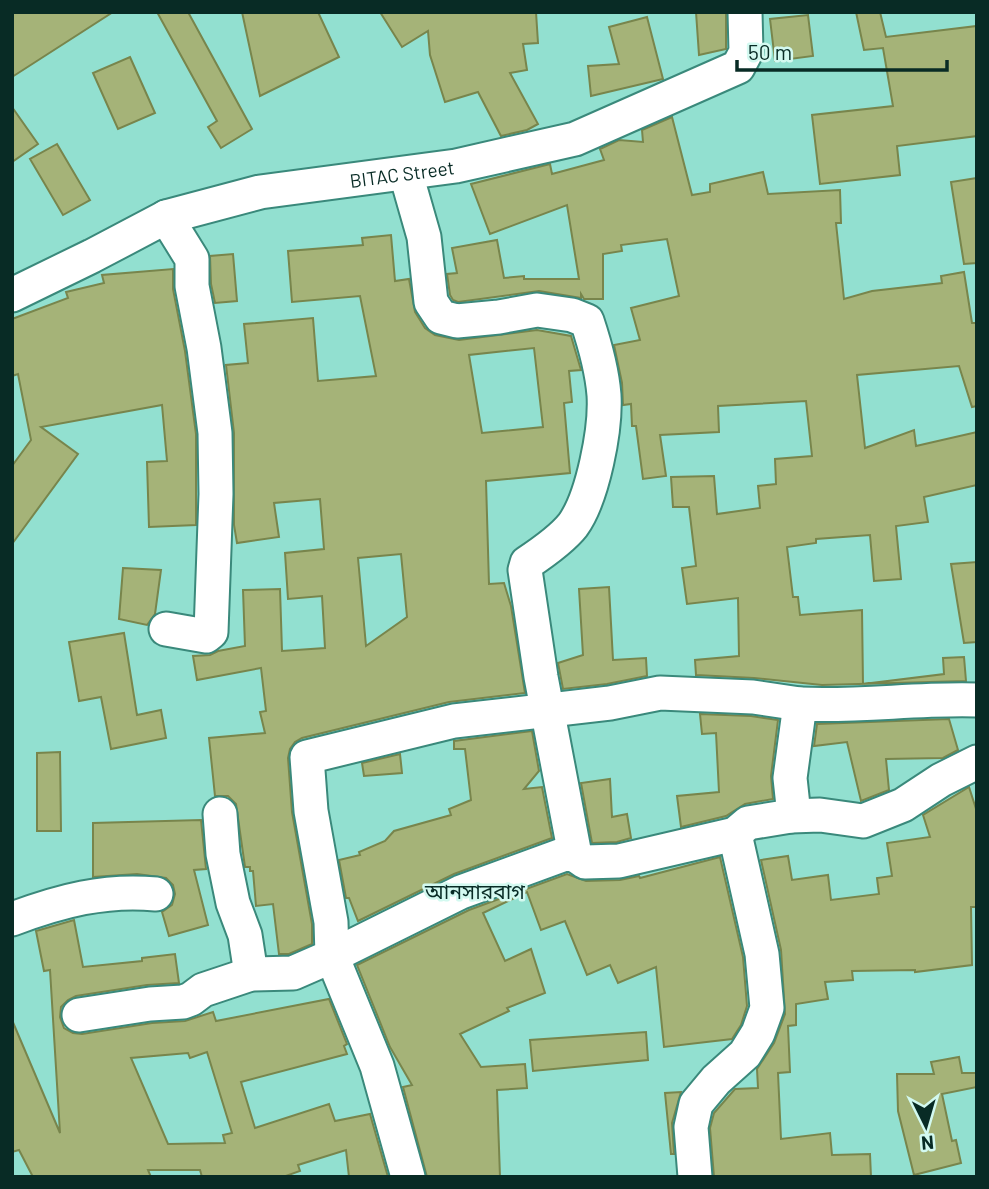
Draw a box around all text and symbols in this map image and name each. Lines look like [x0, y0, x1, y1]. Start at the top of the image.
scale bar [737, 28, 947, 72]
text: 50 m [748, 39, 792, 64]
street label: BITAC Street [348, 155, 455, 192]
district label: আনসারবাগ [424, 878, 525, 903]
north arrow [891, 1091, 961, 1161]
text: N [920, 1131, 935, 1155]

